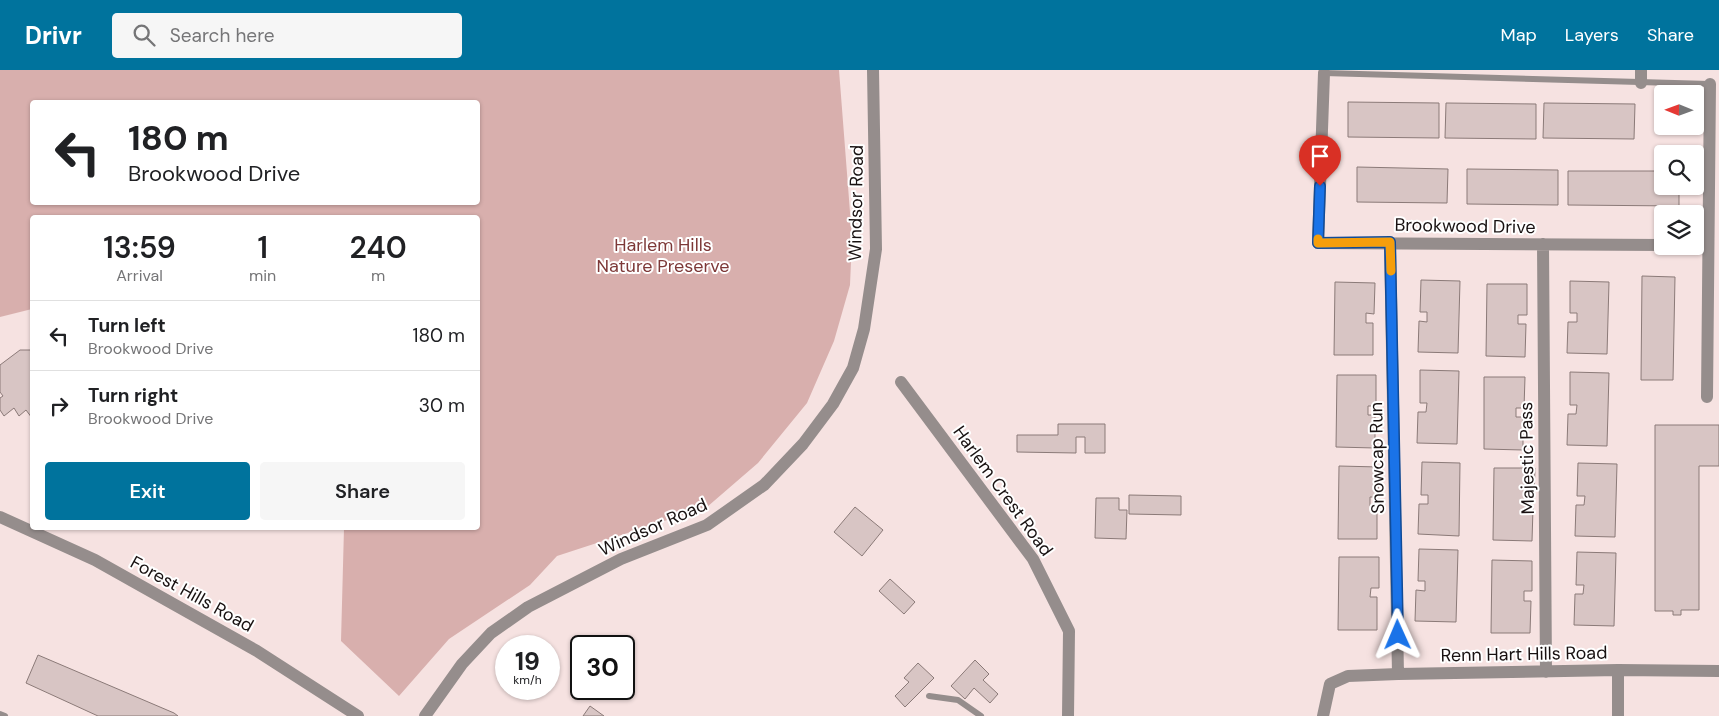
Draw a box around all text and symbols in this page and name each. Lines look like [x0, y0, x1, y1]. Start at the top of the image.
search box [112, 13, 462, 58]
text: Drivr [25, 20, 82, 51]
icon: search [130, 21, 158, 49]
text: Search here [170, 23, 275, 48]
text: Map [1501, 23, 1537, 47]
text: Layers [1565, 23, 1619, 47]
text: Share [1647, 23, 1694, 47]
north arrow [1654, 85, 1704, 135]
map controls [1654, 85, 1704, 255]
text: 180 m [128, 115, 229, 161]
icon: left [45, 120, 110, 185]
pin [1299, 135, 1341, 186]
icon: arrive [1306, 142, 1334, 170]
street label: Windsor Road [843, 145, 869, 261]
button: search [1654, 145, 1704, 195]
text: Brookwood Drive [128, 159, 300, 188]
button: layers [1654, 205, 1704, 255]
street label: Brookwood Drive [1394, 213, 1536, 239]
text: 13:59 [103, 228, 176, 267]
text: 1 [257, 228, 268, 267]
text: 240 [350, 228, 407, 267]
park label: Harlem Hills Nature Preserve [597, 233, 729, 278]
text: Arrival [116, 265, 163, 286]
text: min [249, 265, 276, 286]
text: m [371, 265, 385, 286]
text: Turn left [88, 313, 166, 338]
icon: left [45, 322, 73, 350]
text: 180 m [413, 323, 465, 348]
text: Brookwood Drive [88, 338, 213, 359]
text: Turn right [88, 383, 178, 408]
icon: right [45, 392, 73, 420]
text: 30 m [419, 393, 465, 418]
street label: Snowcap Run [1364, 402, 1390, 514]
street label: Majestic Pass [1514, 402, 1540, 514]
text: Brookwood Drive [88, 408, 213, 429]
street label: Harlem Crest Road [948, 421, 1058, 561]
button: Exit [45, 462, 250, 520]
button: Share [260, 462, 465, 520]
street label: Windsor Road [595, 492, 711, 562]
street label: Forest Hills Road [126, 550, 258, 638]
position arrow [1371, 608, 1423, 660]
speed limit sign: 30 [570, 635, 635, 700]
street label: Renn Hart Hills Road [1440, 641, 1608, 667]
text: 19 [515, 645, 540, 678]
text: km/h [513, 672, 542, 688]

